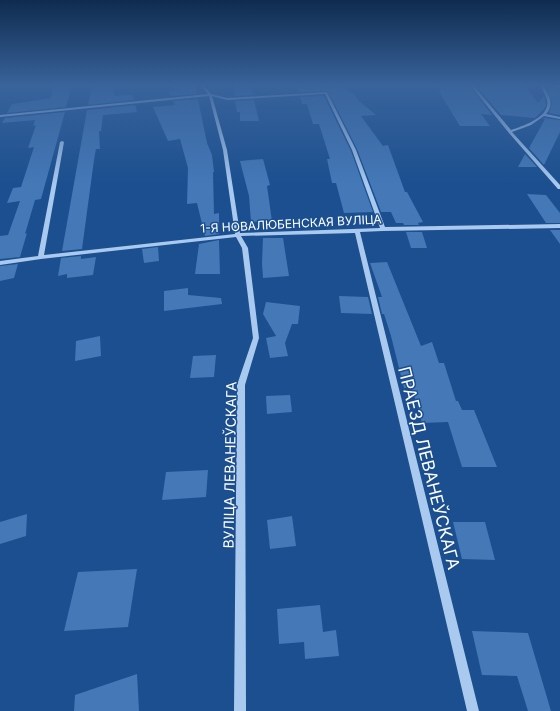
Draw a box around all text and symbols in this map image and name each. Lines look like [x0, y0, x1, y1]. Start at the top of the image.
street label: 1-Я НОВАЛЮБЕНСКАЯ ВУЛІЦА [200, 211, 382, 236]
street label: ПРАЕЗД ЛЕВАНЕЎСКАГА [394, 364, 465, 572]
street label: ВУЛІЦА ЛЕВАНЕЎСКАГА [219, 381, 239, 549]

